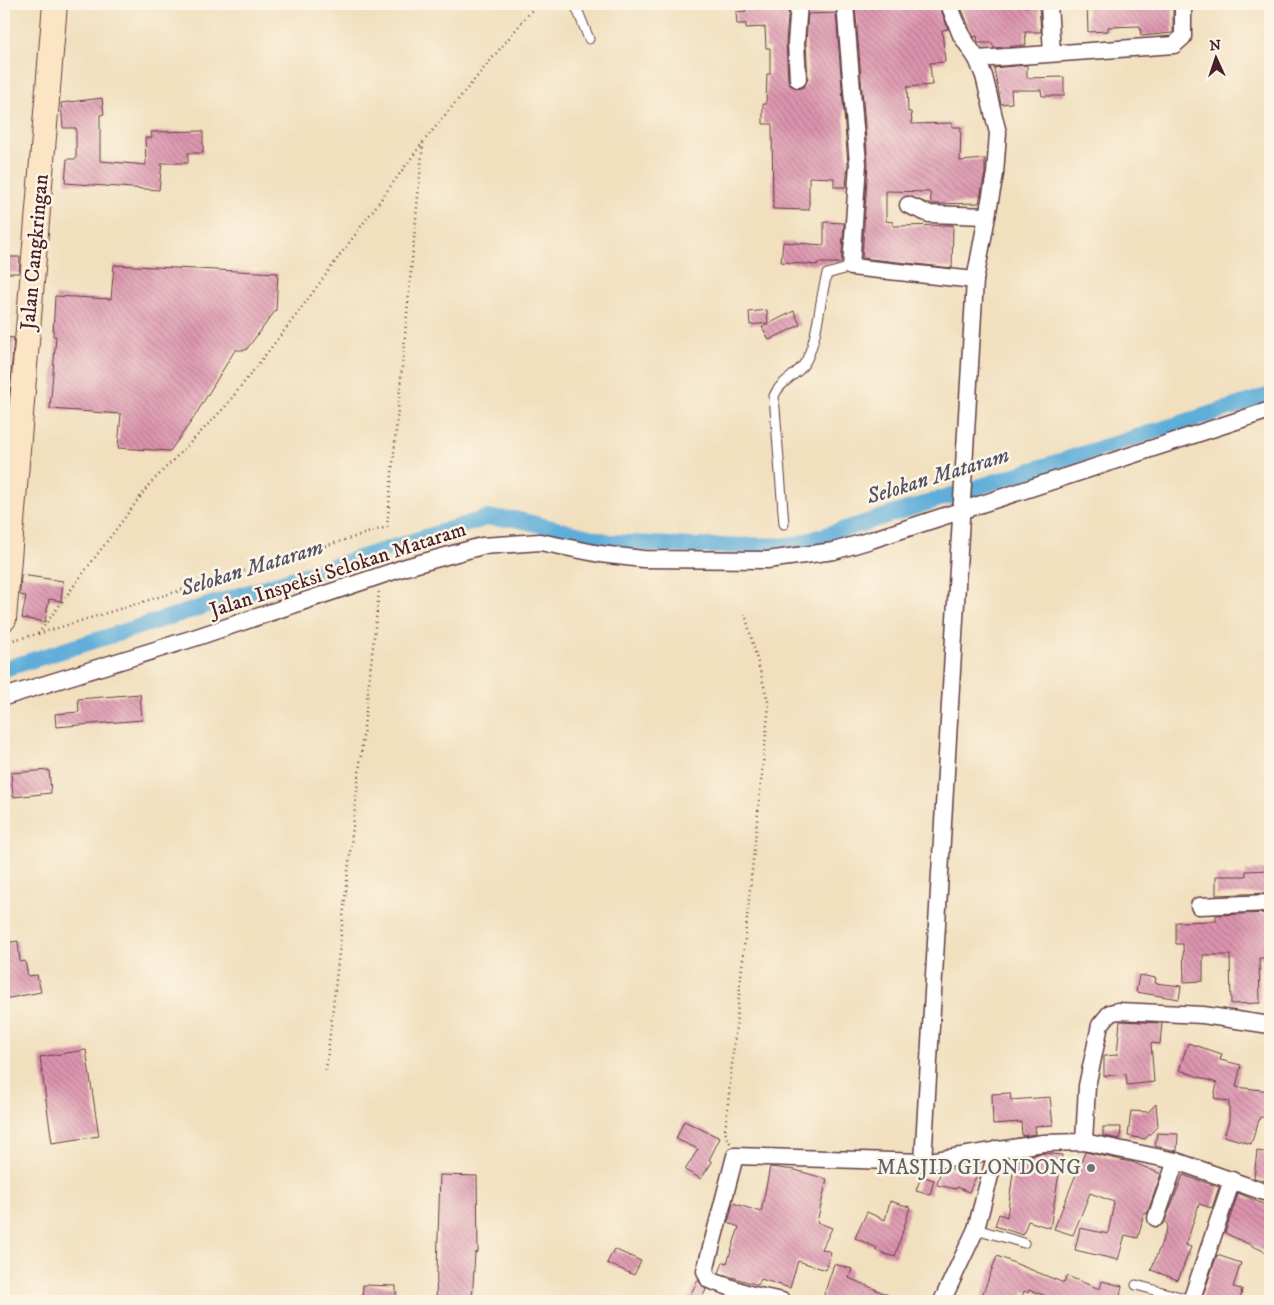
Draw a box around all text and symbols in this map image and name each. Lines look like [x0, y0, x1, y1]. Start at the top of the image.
north arrow [1192, 32, 1242, 82]
text: N [1209, 37, 1222, 55]
street label: Jalan Cangkringan [15, 173, 55, 333]
water label: Selokan Mataram [863, 442, 1013, 511]
street label: Jalan Inspeksi Selokan Mataram [205, 516, 470, 624]
water label: Selokan Mataram [177, 534, 327, 603]
place label: MASJID GLONDONG [877, 1155, 1081, 1181]
marker: MASJID GLONDONG [1085, 1162, 1097, 1174]

